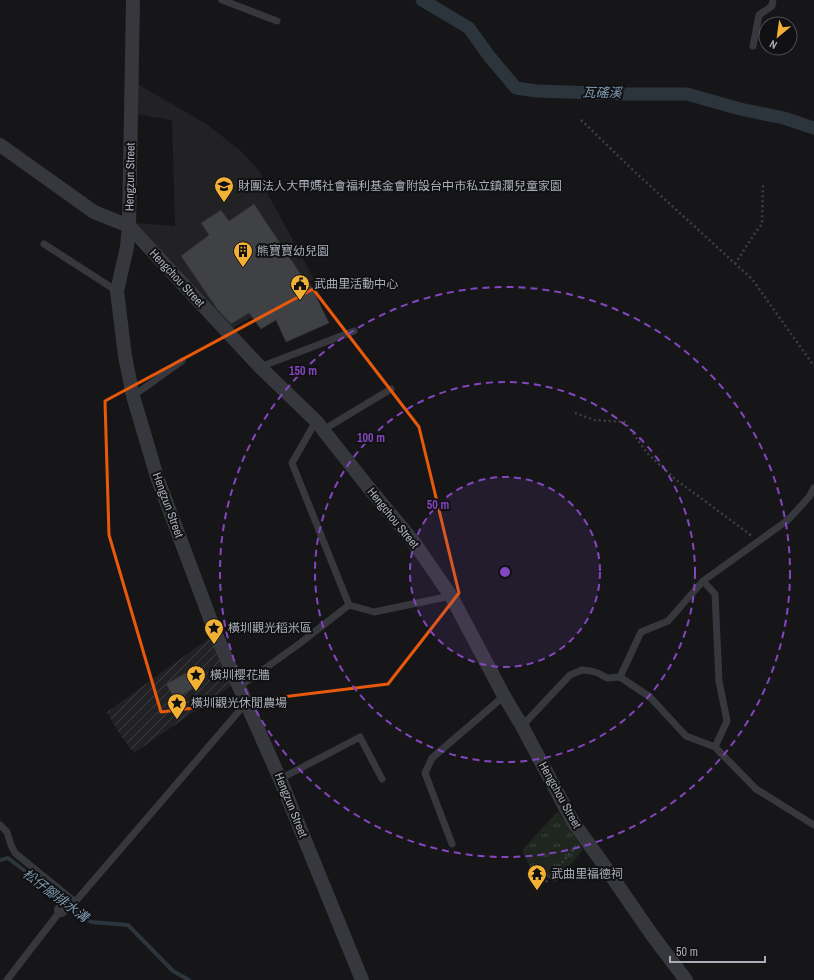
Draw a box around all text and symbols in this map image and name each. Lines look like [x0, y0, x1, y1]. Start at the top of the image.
north arrow [758, 16, 798, 56]
text: N [767, 37, 779, 52]
water label: 瓦磘溪 [582, 84, 624, 101]
street label: Hengzun Street [121, 142, 139, 211]
school or university icon: 財團法人大甲媽社會福利基金會附設台中市私立鎮瀾兒童家園 [213, 175, 235, 203]
place label: 財團法人大甲媽社會福利基金會附設台中市私立鎮瀾兒童家園 [238, 178, 562, 194]
building icon: 熊寶寶幼兒園 [232, 240, 254, 268]
place label: 熊寶寶幼兒園 [257, 243, 329, 259]
street label: Hengchou Street [146, 246, 208, 311]
public building icon: 武曲里活動中心 [289, 273, 311, 301]
place label: 武曲里活動中心 [314, 276, 398, 292]
text: 150 m [289, 363, 317, 379]
text: 100 m [357, 430, 385, 446]
street label: Hengzun Street [149, 470, 187, 540]
street label: Hengchou Street [364, 484, 423, 552]
text: 50 m [427, 497, 449, 513]
centre of rings [498, 565, 512, 579]
place icon: 橫圳觀光稻米區 [203, 617, 225, 645]
place label: 橫圳觀光稻米區 [228, 620, 312, 636]
place icon: 橫圳櫻花牆 [185, 664, 207, 692]
place label: 橫圳櫻花牆 [210, 667, 270, 683]
place icon: 橫圳觀光休閒農場 [166, 692, 188, 720]
place label: 橫圳觀光休閒農場 [191, 695, 287, 711]
street label: Hengchou Street [535, 759, 585, 831]
street label: Hengzun Street [271, 770, 311, 840]
temple icon: 武曲里福德祠 [526, 863, 548, 891]
water label: 松仔腳排水溝 [19, 865, 94, 927]
place label: 武曲里福德祠 [551, 866, 623, 882]
scale bar [670, 938, 765, 964]
text: 50 m [676, 944, 698, 960]

